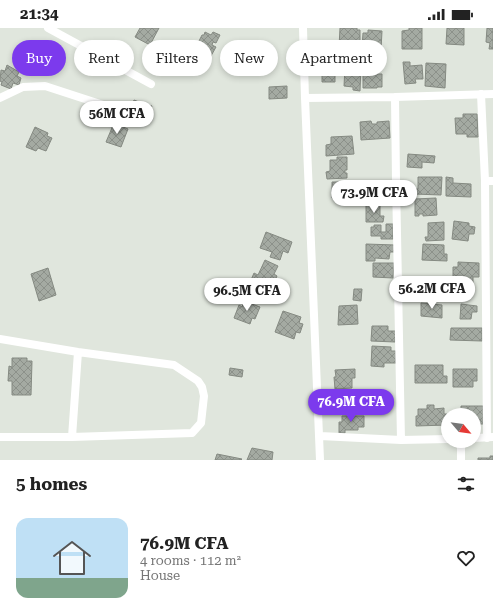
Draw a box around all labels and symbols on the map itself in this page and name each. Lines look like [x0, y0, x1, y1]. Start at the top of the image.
pin: 56M CFA [80, 101, 154, 135]
pin: 73.9M CFA [328, 180, 420, 214]
pin: 56.2M CFA [386, 276, 478, 310]
pin: 96.5M CFA [201, 278, 293, 312]
pin: 76.9M CFA [305, 389, 397, 423]
north arrow [441, 408, 481, 448]

